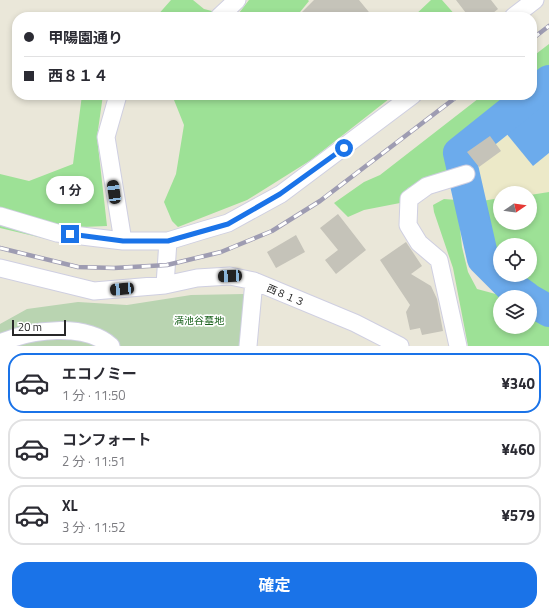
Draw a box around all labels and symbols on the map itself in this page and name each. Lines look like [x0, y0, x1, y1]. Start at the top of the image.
route start [335, 139, 353, 157]
callout: 1 分 [46, 176, 94, 204]
car [106, 179, 122, 205]
north arrow [493, 186, 537, 230]
route end [61, 225, 79, 243]
car [218, 269, 242, 283]
street label: 西８１３ [264, 281, 307, 310]
car [110, 282, 134, 296]
park label: 満池谷墓地 [174, 313, 225, 328]
scale bar [12, 318, 66, 337]

